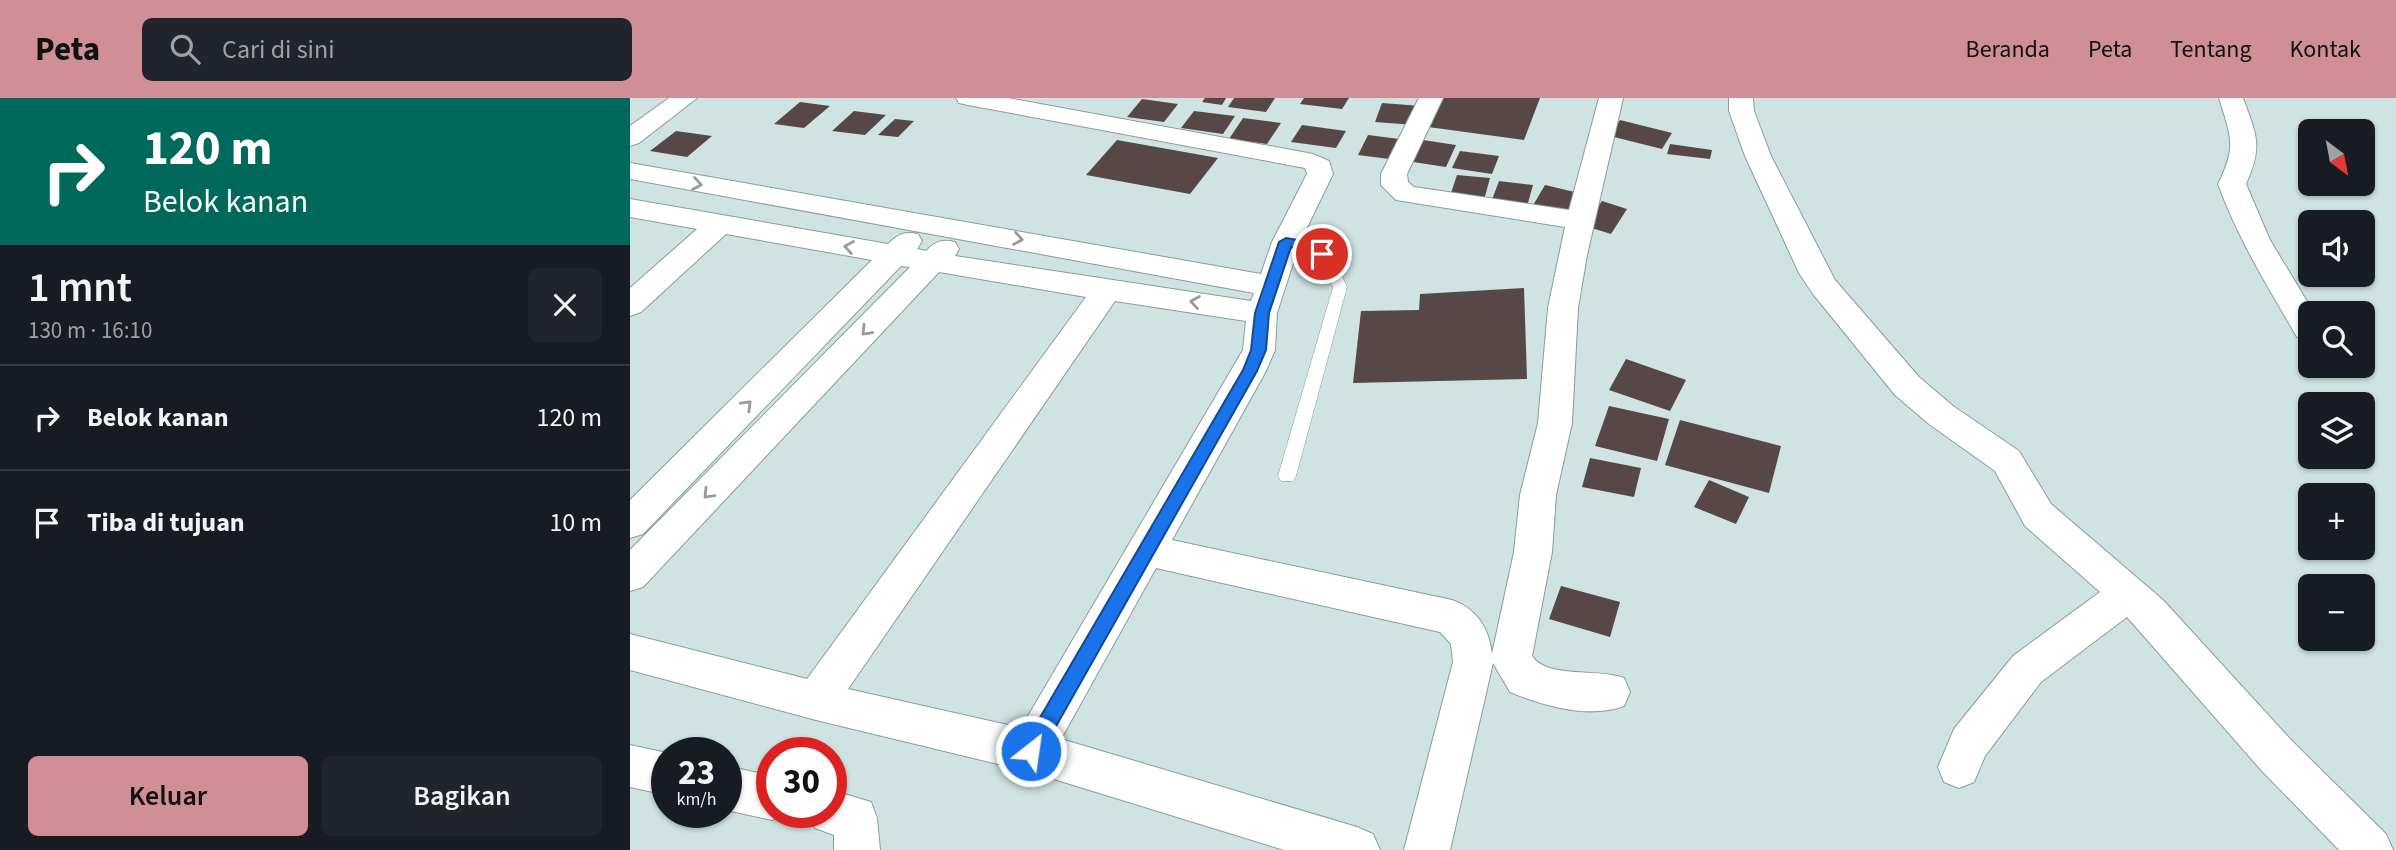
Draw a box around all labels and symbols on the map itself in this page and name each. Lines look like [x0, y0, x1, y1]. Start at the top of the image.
north arrow [2298, 119, 2375, 196]
one-way arrow [691, 176, 703, 191]
pin [1292, 224, 1352, 284]
one-way arrow [1012, 231, 1024, 246]
one-way arrow [843, 240, 855, 255]
one-way arrow [1189, 295, 1201, 310]
one-way arrow [862, 323, 875, 336]
one-way arrow [739, 400, 752, 413]
one-way arrow [703, 486, 716, 499]
position arrow [994, 714, 1068, 788]
speed limit sign: 30 [756, 737, 847, 828]

